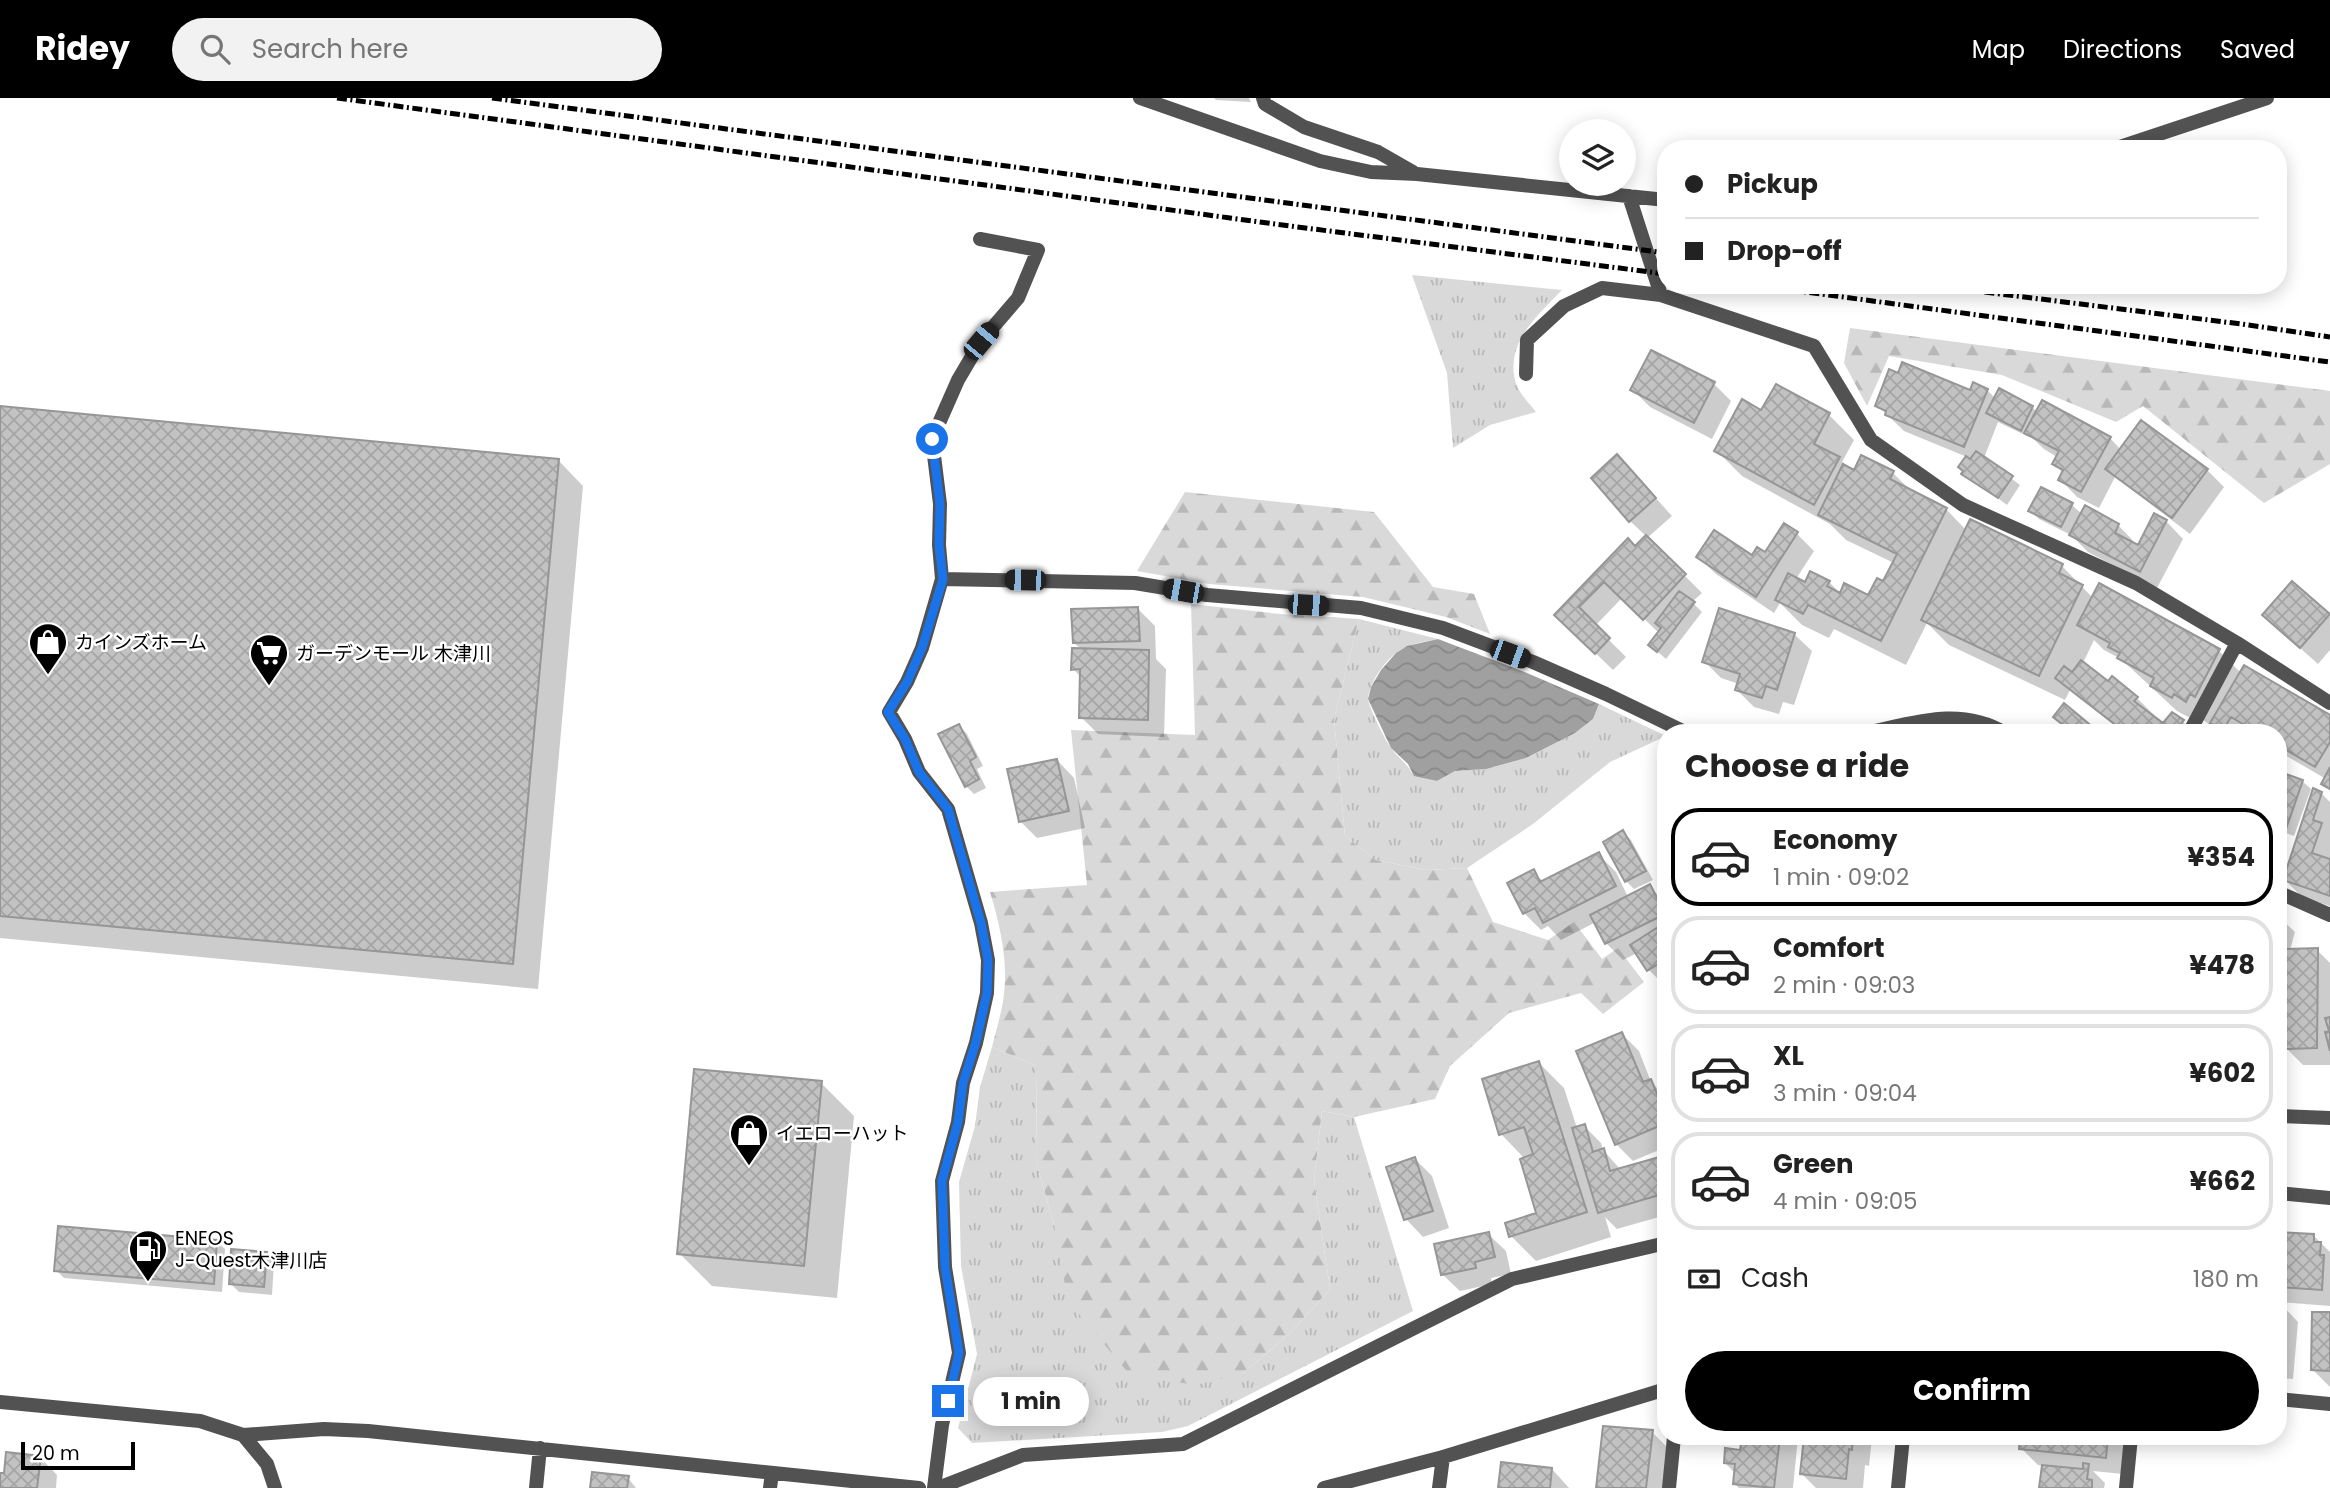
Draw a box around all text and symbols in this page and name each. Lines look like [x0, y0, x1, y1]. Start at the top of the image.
search box [172, 18, 662, 81]
text: Ridey [35, 25, 130, 72]
icon: search [196, 30, 234, 68]
text: Search here [252, 31, 408, 67]
text: Map [1972, 33, 2025, 66]
text: Directions [2063, 33, 2182, 66]
text: Saved [2220, 33, 2295, 66]
map controls [1559, 119, 1636, 196]
button: layers [1559, 119, 1636, 196]
text: Pickup [1727, 166, 1818, 202]
text: Drop-off [1727, 233, 1842, 269]
car [960, 318, 1003, 364]
route start [916, 423, 948, 455]
car [1004, 569, 1047, 591]
car [1161, 577, 1206, 605]
car [1287, 593, 1330, 617]
shop icon: カインズホーム [27, 621, 69, 676]
place label: カインズホーム [75, 629, 207, 656]
supermarket icon: ガーデンモール 木津川 [248, 632, 290, 687]
car [1487, 637, 1534, 671]
place label: ガーデンモール 木津川 [296, 640, 491, 667]
text: Choose a ride [1685, 743, 1909, 788]
text: Economy [1773, 822, 1897, 858]
icon: car [1689, 826, 1752, 889]
text: ¥354 [2187, 839, 2255, 875]
text: 1 min · 09:02 [1773, 861, 1909, 893]
text: Comfort [1773, 930, 1885, 966]
icon: car [1689, 934, 1752, 997]
text: ¥478 [2189, 947, 2255, 983]
text: 2 min · 09:03 [1773, 969, 1915, 1001]
text: XL [1773, 1038, 1804, 1074]
icon: car [1689, 1042, 1752, 1105]
text: ¥602 [2189, 1055, 2255, 1091]
text: 3 min · 09:04 [1773, 1077, 1917, 1109]
shop icon: イエローハット [728, 1112, 770, 1167]
place label: イエローハット [776, 1120, 908, 1147]
text: Green [1773, 1146, 1854, 1182]
icon: car [1689, 1150, 1752, 1213]
text: ¥662 [2190, 1163, 2255, 1199]
text: 4 min · 09:05 [1773, 1185, 1918, 1217]
place label: ENEOS J-Quest木津川店 [175, 1225, 327, 1274]
fuel station icon: ENEOS J-Quest木津川店 [127, 1228, 169, 1283]
icon: cash [1685, 1260, 1723, 1298]
text: Cash [1741, 1260, 1809, 1296]
text: 180 m [2193, 1263, 2259, 1295]
button: Confirm [1685, 1351, 2259, 1431]
callout: 1 min [972, 1376, 1088, 1426]
route end [932, 1385, 964, 1417]
text: 1 min [1001, 1385, 1061, 1417]
scale bar [21, 1439, 135, 1471]
text: 20 m [32, 1440, 80, 1467]

